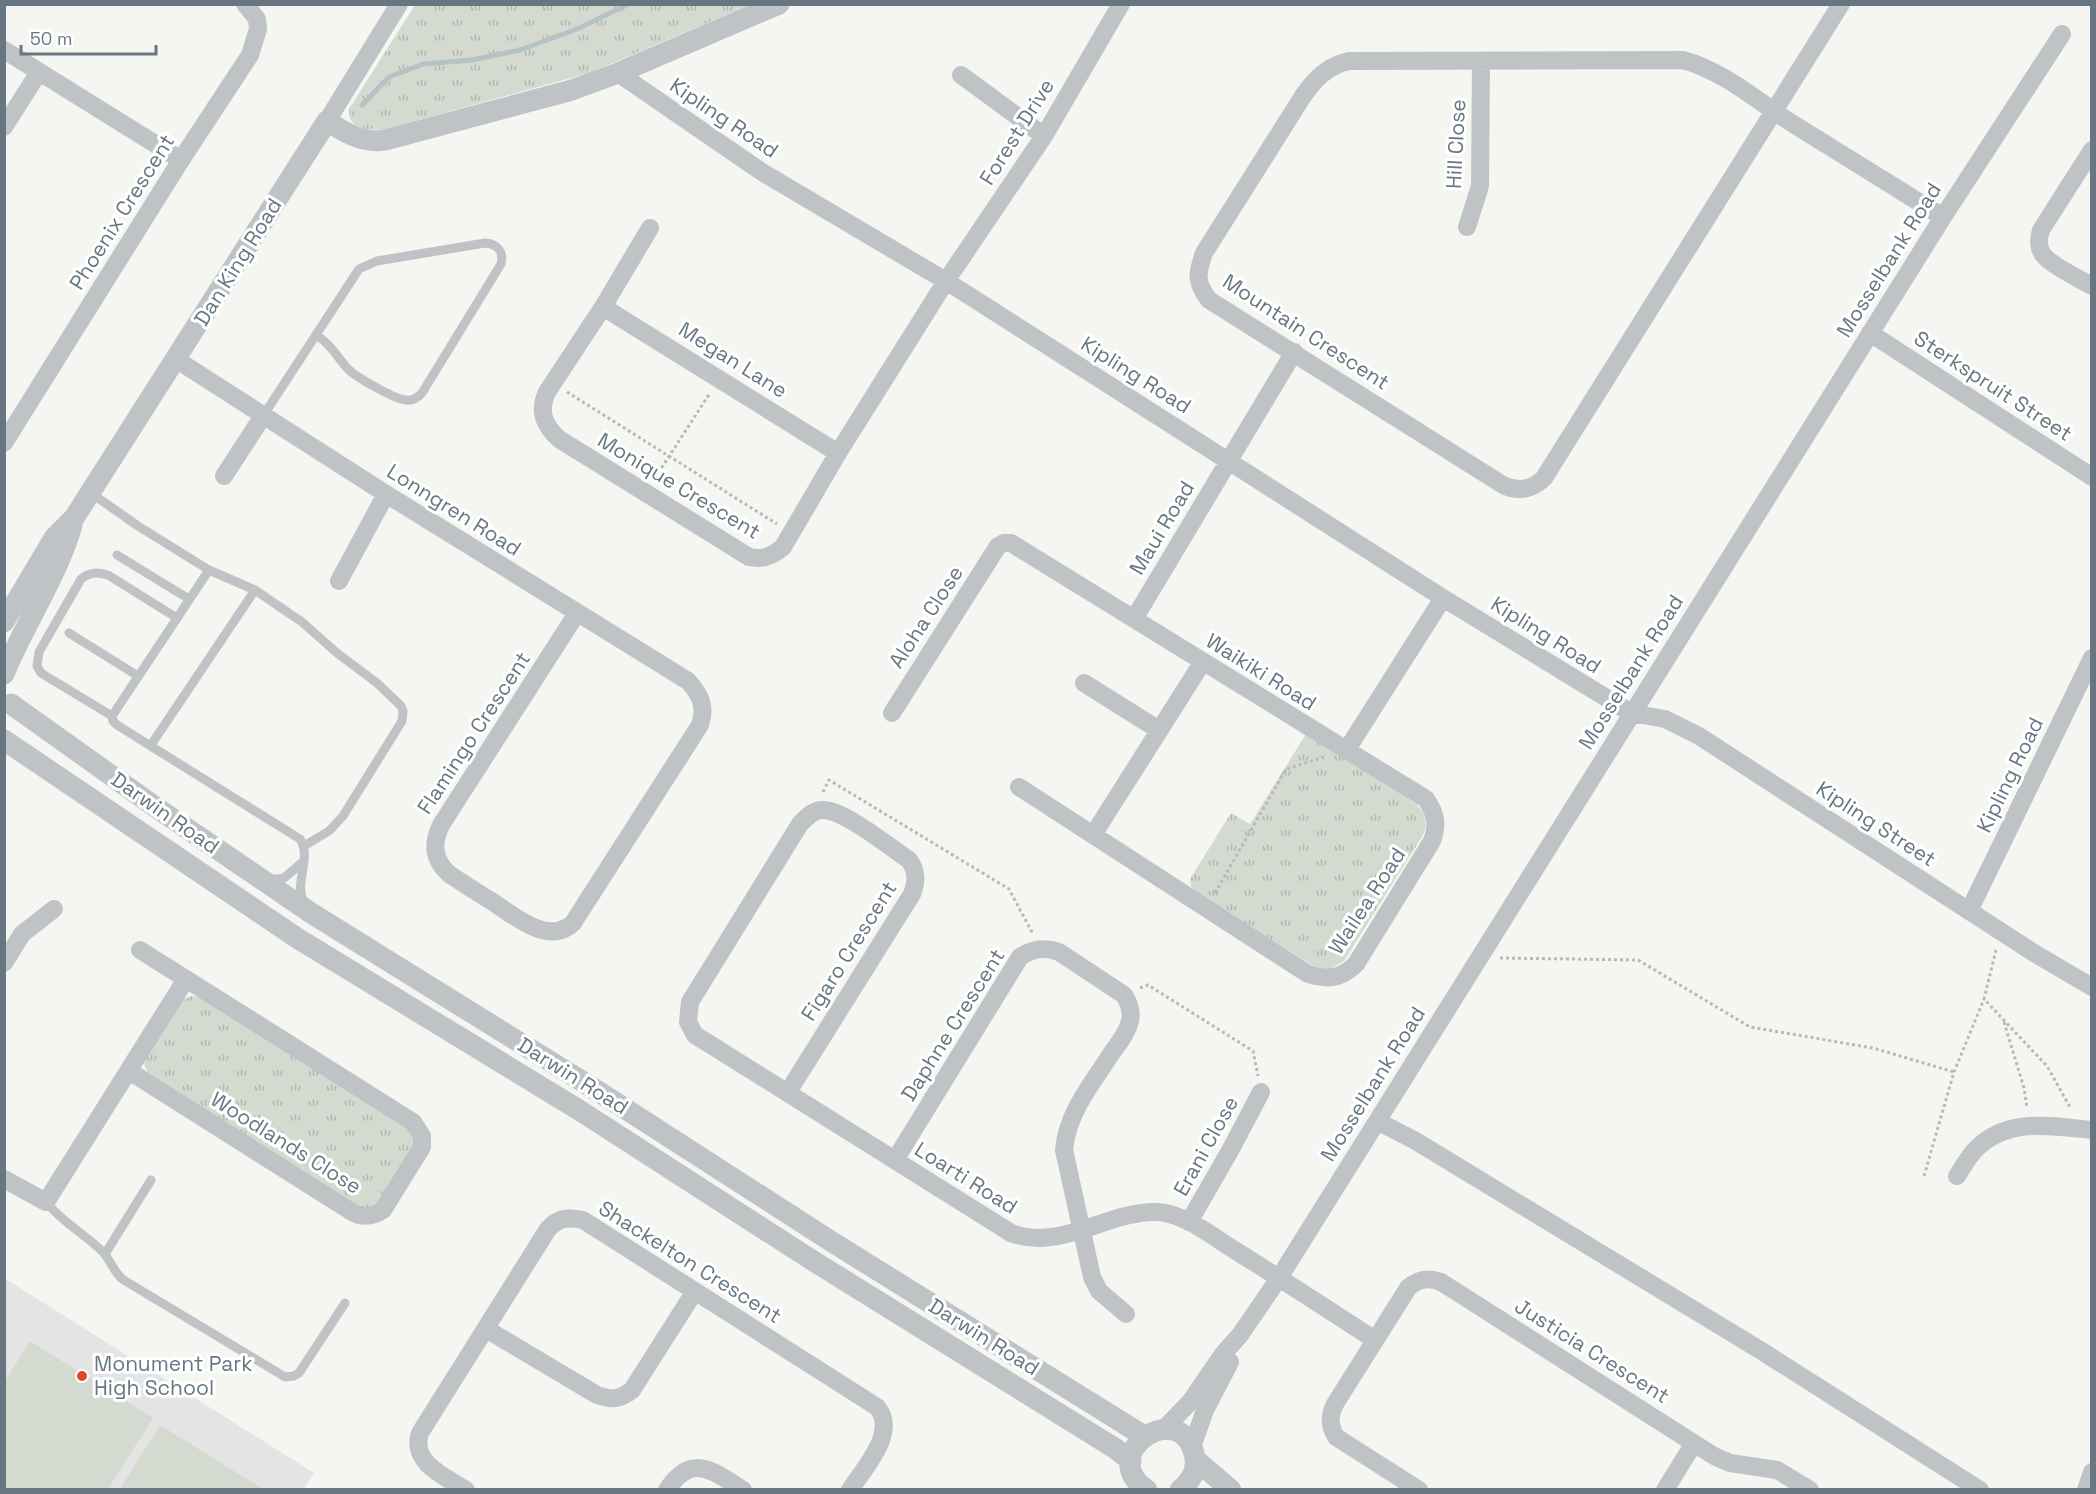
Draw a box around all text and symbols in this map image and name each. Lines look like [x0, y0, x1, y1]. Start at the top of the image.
scale bar [21, 18, 156, 56]
text: 50 m [30, 27, 72, 50]
street label: Kipling Road [665, 71, 784, 164]
street label: Forest Drive [973, 74, 1060, 190]
street label: Hill Close [1440, 98, 1471, 189]
street label: Phoenix Crescent [63, 129, 180, 295]
street label: Mosselbank Road [1830, 177, 1947, 342]
street label: Dan King Road [188, 193, 288, 331]
street label: Mountain Crescent [1218, 268, 1395, 396]
street label: Megan Lane [674, 315, 793, 404]
street label: Sterkspruit Street [1909, 324, 2077, 447]
street label: Kipling Road [1076, 330, 1196, 419]
street label: Monique Crescent [593, 426, 766, 545]
street label: Lonngren Road [382, 457, 526, 562]
street label: Maui Road [1123, 476, 1200, 580]
street label: Aloha Close [882, 560, 969, 673]
street label: Mosselbank Road [1572, 589, 1689, 754]
street label: Kipling Road [1486, 590, 1606, 679]
street label: Waikiki Road [1201, 627, 1322, 716]
street label: Flamingo Crescent [411, 646, 536, 819]
street label: Kipling Road [1970, 713, 2049, 837]
street label: Darwin Road [106, 765, 225, 860]
street label: Kipling Street [1811, 775, 1941, 872]
street label: Wailea Road [1322, 842, 1411, 959]
street label: Figaro Crescent [795, 876, 902, 1026]
street label: Daphne Crescent [895, 943, 1010, 1106]
street label: Mosselbank Road [1314, 1001, 1431, 1166]
street label: Darwin Road [513, 1031, 634, 1120]
street label: Woodlands Close [206, 1085, 367, 1200]
street label: Erani Close [1167, 1091, 1244, 1200]
street label: Loarti Road [910, 1135, 1023, 1220]
street label: Shackelton Crescent [594, 1194, 787, 1329]
street label: Darwin Road [924, 1292, 1045, 1381]
street label: Justicia Crescent [1510, 1292, 1675, 1409]
place label: Monument Park High School [94, 1350, 253, 1401]
marker: Monument Park High School [75, 1369, 89, 1383]

